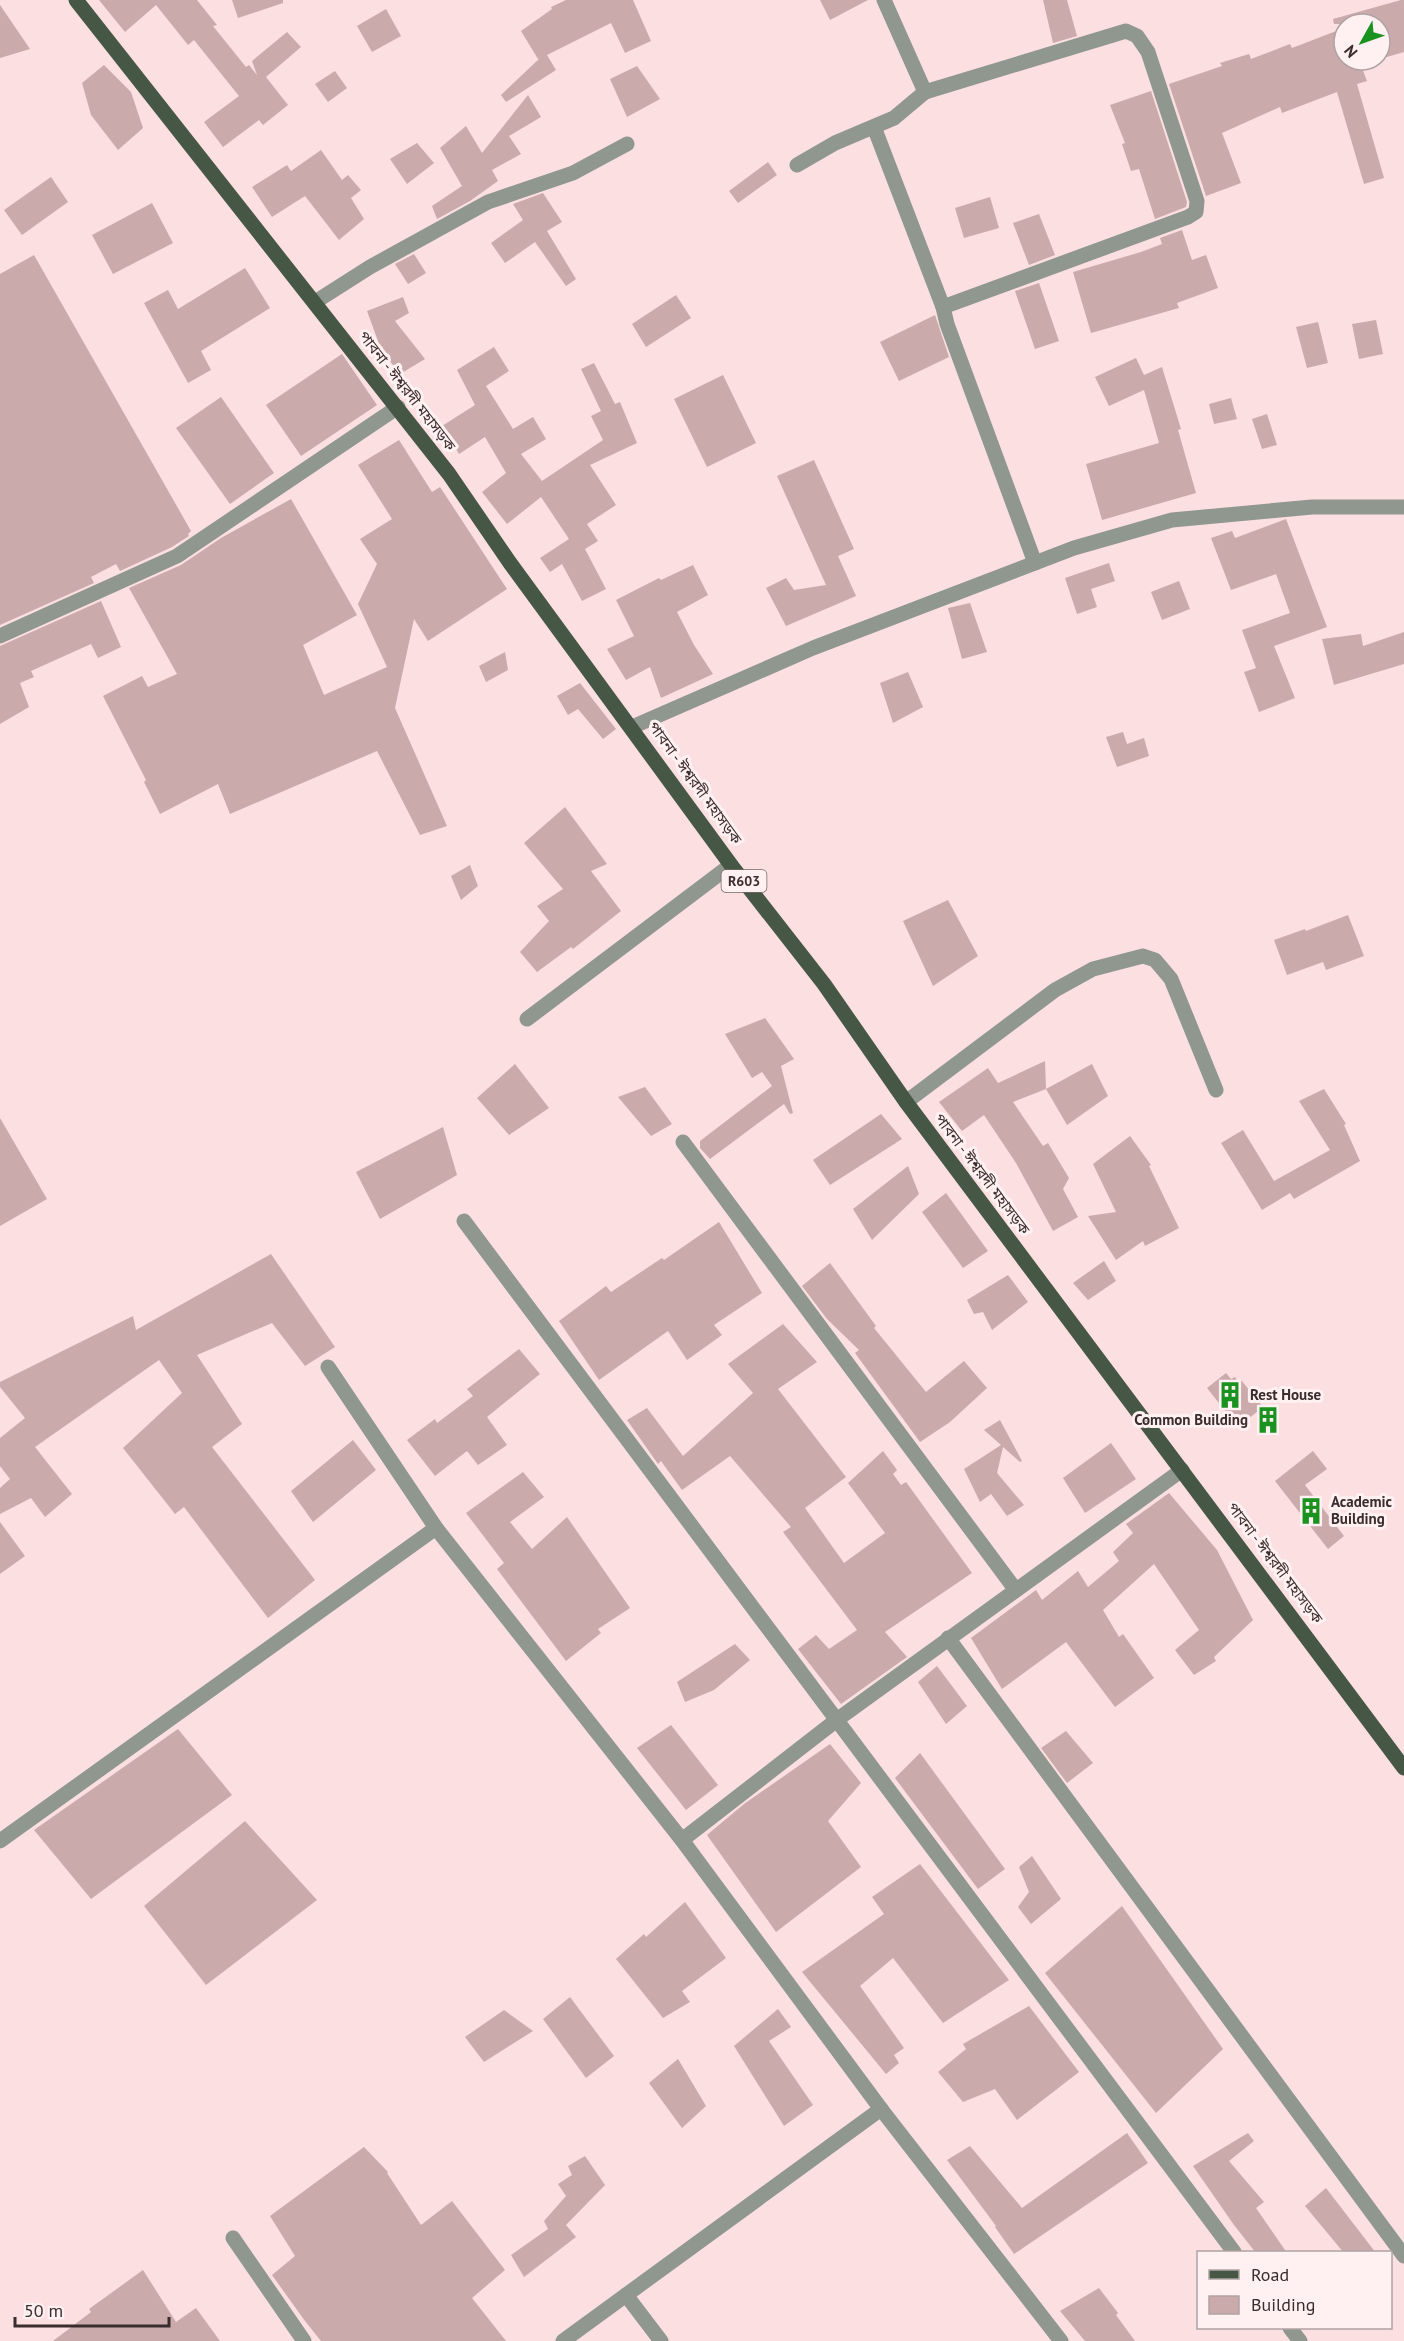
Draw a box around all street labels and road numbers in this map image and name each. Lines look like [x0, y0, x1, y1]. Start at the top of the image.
street label: পাবনা - ঈশ্বরদী মহাসড়ক [355, 327, 461, 455]
street label: পাবনা - ঈশ্বরদী মহাসড়ক [645, 718, 747, 848]
road number: R603 [722, 870, 766, 892]
street label: পাবনা - ঈশ্বরদী মহাসড়ক [931, 1109, 1035, 1239]
street label: পাবনা - ঈশ্বরদী মহাসড়ক [1224, 1498, 1328, 1628]

